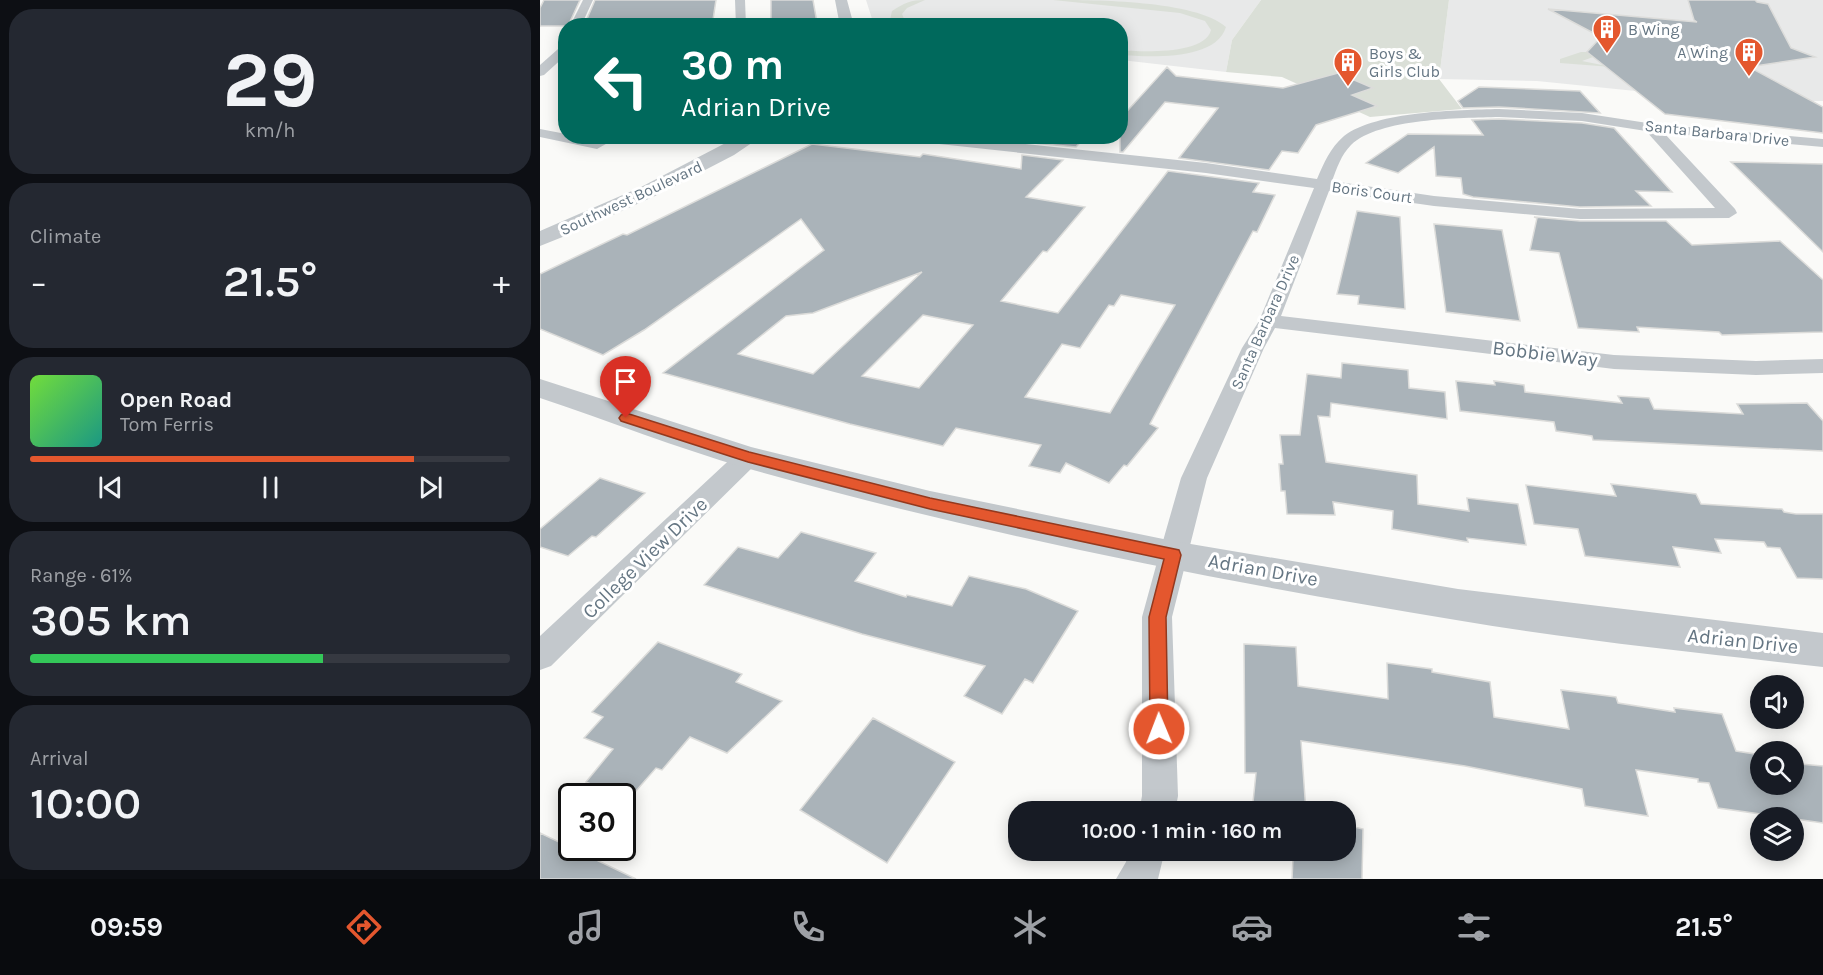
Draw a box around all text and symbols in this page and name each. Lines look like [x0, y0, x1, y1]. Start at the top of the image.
building icon: B Wing [1591, 13, 1623, 55]
place label: B Wing [1628, 20, 1680, 39]
text: 29 [223, 34, 317, 126]
building icon: A Wing [1733, 36, 1765, 78]
text: 30 m [681, 40, 784, 90]
icon: left [582, 42, 660, 120]
place label: A Wing [1677, 43, 1728, 62]
place label: Boys & Girls Club [1369, 44, 1440, 81]
building icon: Boys & Girls Club [1332, 46, 1364, 88]
text: Adrian Drive [681, 91, 831, 123]
street label: Santa Barbara Drive [1644, 116, 1790, 150]
text: km/h [245, 119, 295, 142]
street label: Southwest Boulevard [557, 157, 705, 239]
street label: Boris Court [1330, 177, 1414, 207]
text: Climate [30, 225, 101, 248]
street label: Santa Barbara Drive [1227, 252, 1303, 392]
text: 21.5° [223, 255, 317, 307]
text: − [30, 263, 47, 301]
text: + [493, 263, 510, 301]
street label: Bobbie Way [1491, 336, 1599, 372]
pin [600, 356, 651, 418]
icon: arrive [609, 365, 642, 398]
text: Open Road [120, 387, 232, 413]
text: Tom Ferris [120, 413, 214, 436]
icon: previous [94, 471, 127, 504]
icon: pause [254, 471, 287, 504]
icon: next [414, 471, 447, 504]
street label: College View Drive [578, 493, 712, 623]
street label: Adrian Drive [1206, 549, 1320, 591]
text: Range · 61% [30, 564, 133, 587]
text: 305 km [30, 594, 192, 646]
street label: Adrian Drive [1687, 624, 1799, 658]
map controls [1750, 675, 1804, 861]
button: sound [1750, 675, 1804, 729]
position arrow [1127, 697, 1191, 761]
button: search [1750, 741, 1804, 795]
text: Arrival [30, 747, 89, 770]
text: 10:00 [30, 777, 141, 829]
speed limit sign: 30 [558, 783, 636, 861]
button: layers [1750, 807, 1804, 861]
text: 10:00 · 1 min · 160 m [1082, 818, 1282, 844]
icon: directions [343, 906, 385, 948]
icon: music [565, 906, 607, 948]
icon: phone [787, 906, 829, 948]
icon: climate [1009, 906, 1051, 948]
icon: car [1231, 906, 1273, 948]
icon: filters [1453, 906, 1495, 948]
text: 09:59 [90, 911, 163, 943]
text: 21.5° [1675, 911, 1733, 943]

